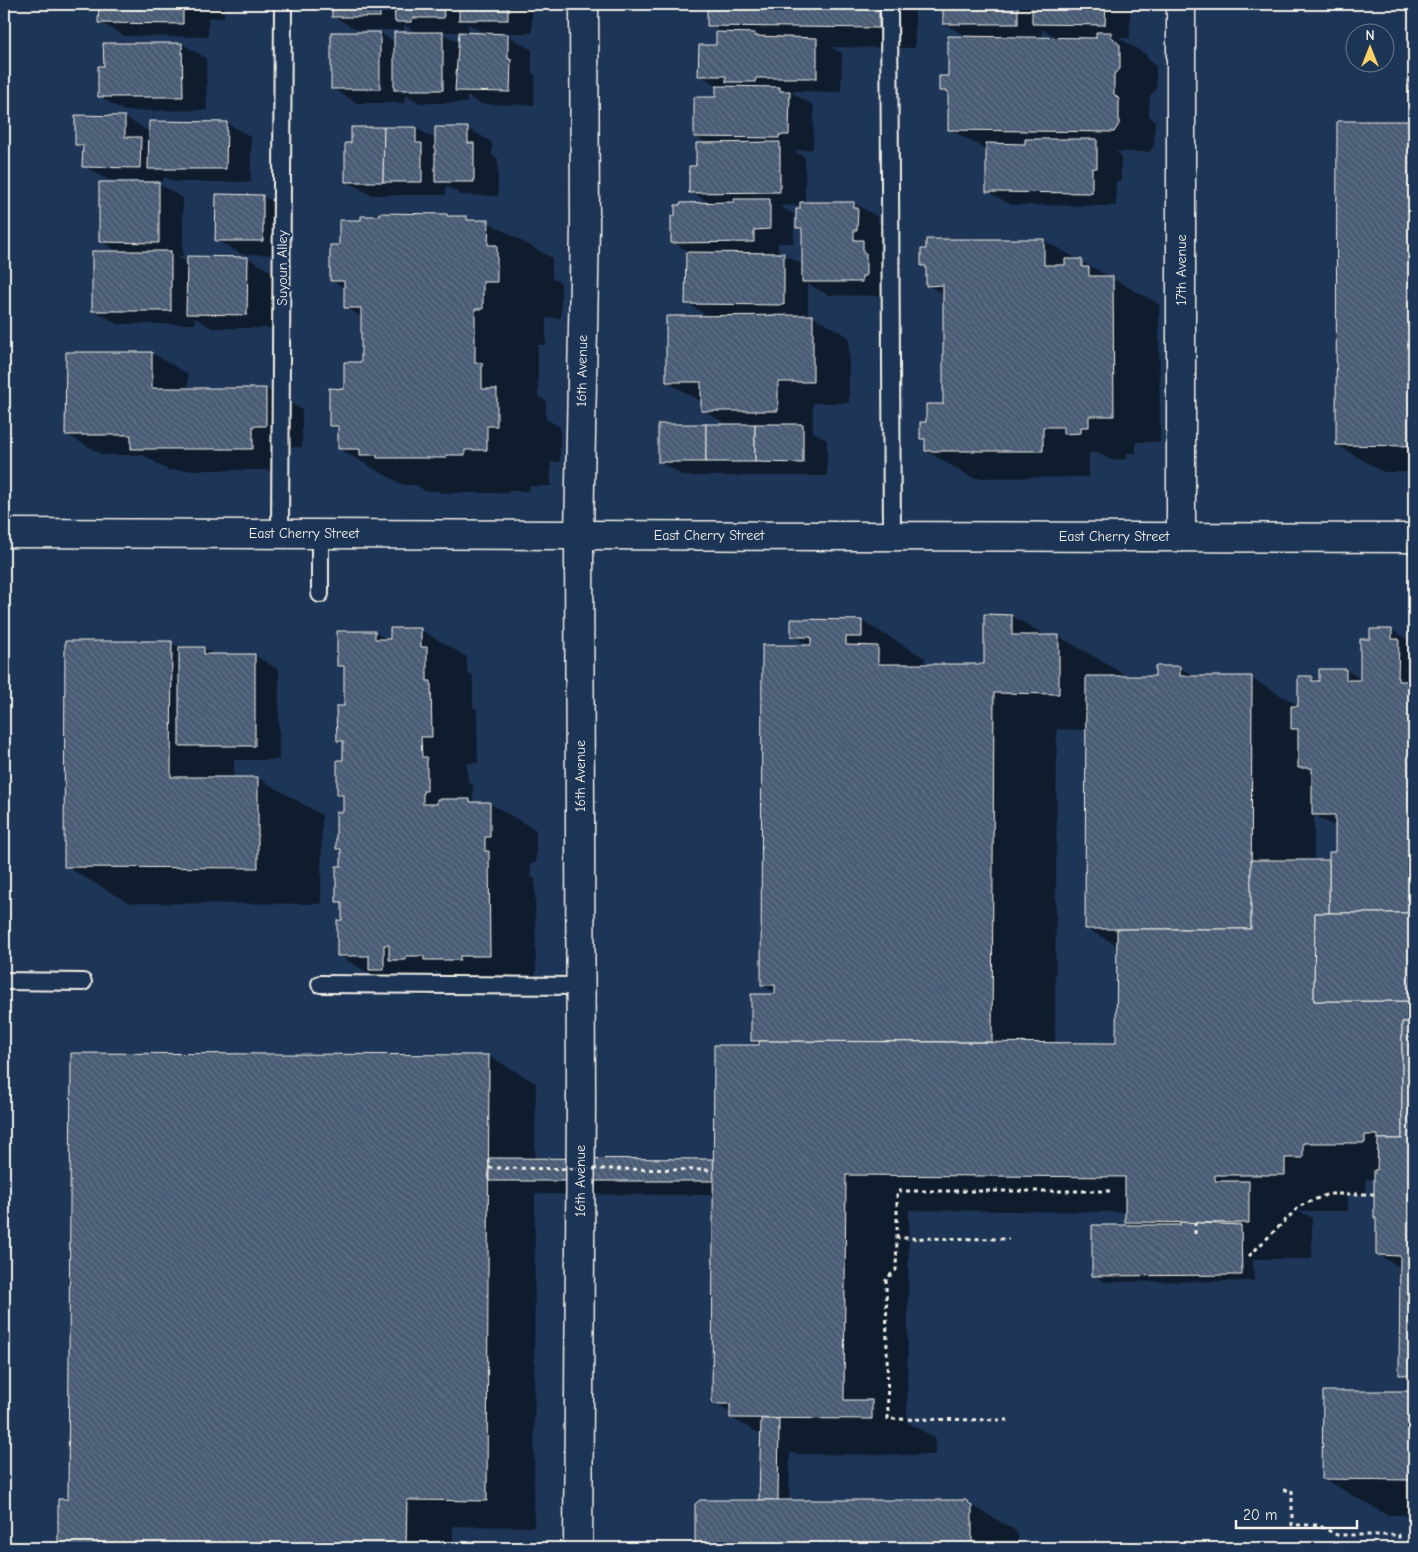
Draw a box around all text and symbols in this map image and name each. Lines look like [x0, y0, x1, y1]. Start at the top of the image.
north arrow [1346, 22, 1396, 72]
text: N [1365, 27, 1375, 44]
street label: Suyoun Alley [274, 230, 291, 306]
street label: 17th Avenue [1173, 235, 1190, 305]
street label: 16th Avenue [573, 335, 591, 407]
street label: East Cherry Street [249, 525, 360, 542]
street label: East Cherry Street [654, 527, 765, 544]
street label: East Cherry Street [1059, 528, 1170, 545]
street label: 16th Avenue [572, 740, 589, 812]
street label: 16th Avenue [572, 1145, 589, 1217]
scale bar [1236, 1497, 1357, 1529]
text: 20 m [1243, 1506, 1277, 1524]

